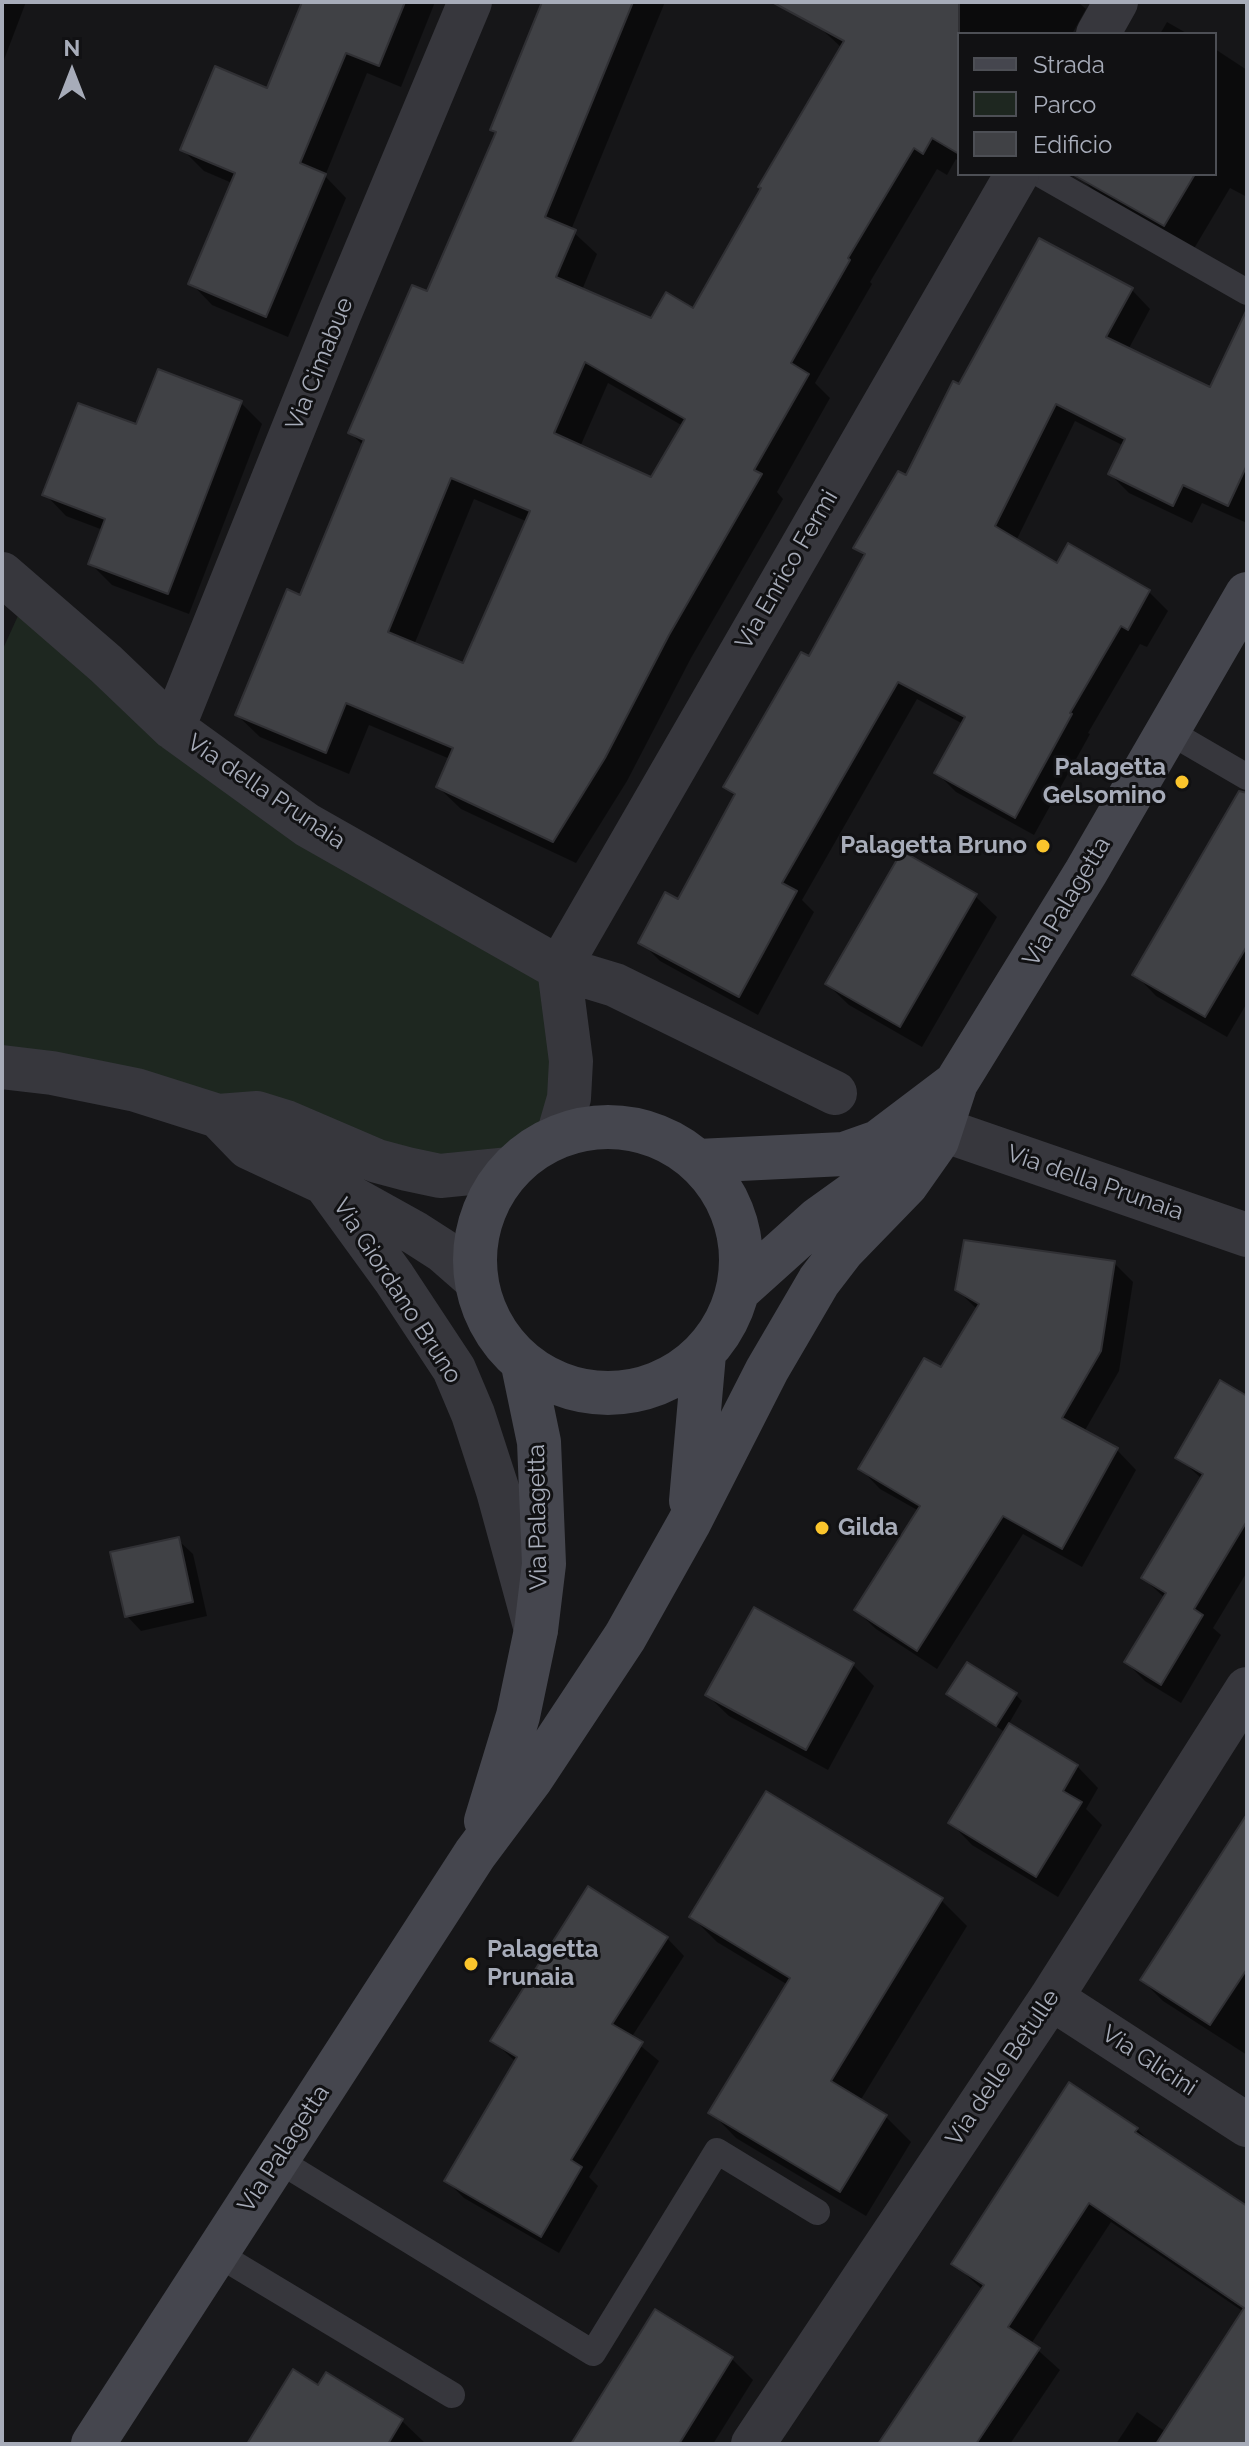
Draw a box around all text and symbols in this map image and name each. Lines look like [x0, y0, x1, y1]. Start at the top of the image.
north arrow [32, 32, 112, 112]
legend [957, 32, 1217, 176]
text: N [64, 35, 80, 61]
text: Strada [1033, 50, 1105, 79]
text: Parco [1033, 90, 1096, 119]
text: Edificio [1033, 130, 1112, 159]
street label: Via Cimabue [280, 293, 360, 435]
street label: Via Enrico Fermi [730, 485, 844, 655]
street label: Via della Prunaia [181, 728, 351, 856]
place label: Palagetta Gelsomino [1043, 754, 1166, 810]
marker: Palagetta Gelsomino [1173, 773, 1191, 791]
place label: Palagetta Bruno [840, 832, 1027, 860]
street label: Via Palagetta [1017, 832, 1117, 972]
marker: Palagetta Bruno [1034, 837, 1052, 855]
street label: Via della Prunaia [1003, 1139, 1187, 1227]
street label: Via Giordano Bruno [326, 1193, 468, 1389]
street label: Via Palagetta [522, 1444, 554, 1590]
place label: Gilda [838, 1514, 898, 1542]
marker: Gilda [813, 1519, 831, 1537]
place label: Palagetta Prunaia [487, 1936, 599, 1992]
marker: Palagetta Prunaia [462, 1955, 480, 1973]
street label: Via delle Betulle [940, 1984, 1066, 2152]
street label: Via Glicini [1096, 2020, 1202, 2102]
street label: Via Palagetta [232, 2080, 336, 2218]

